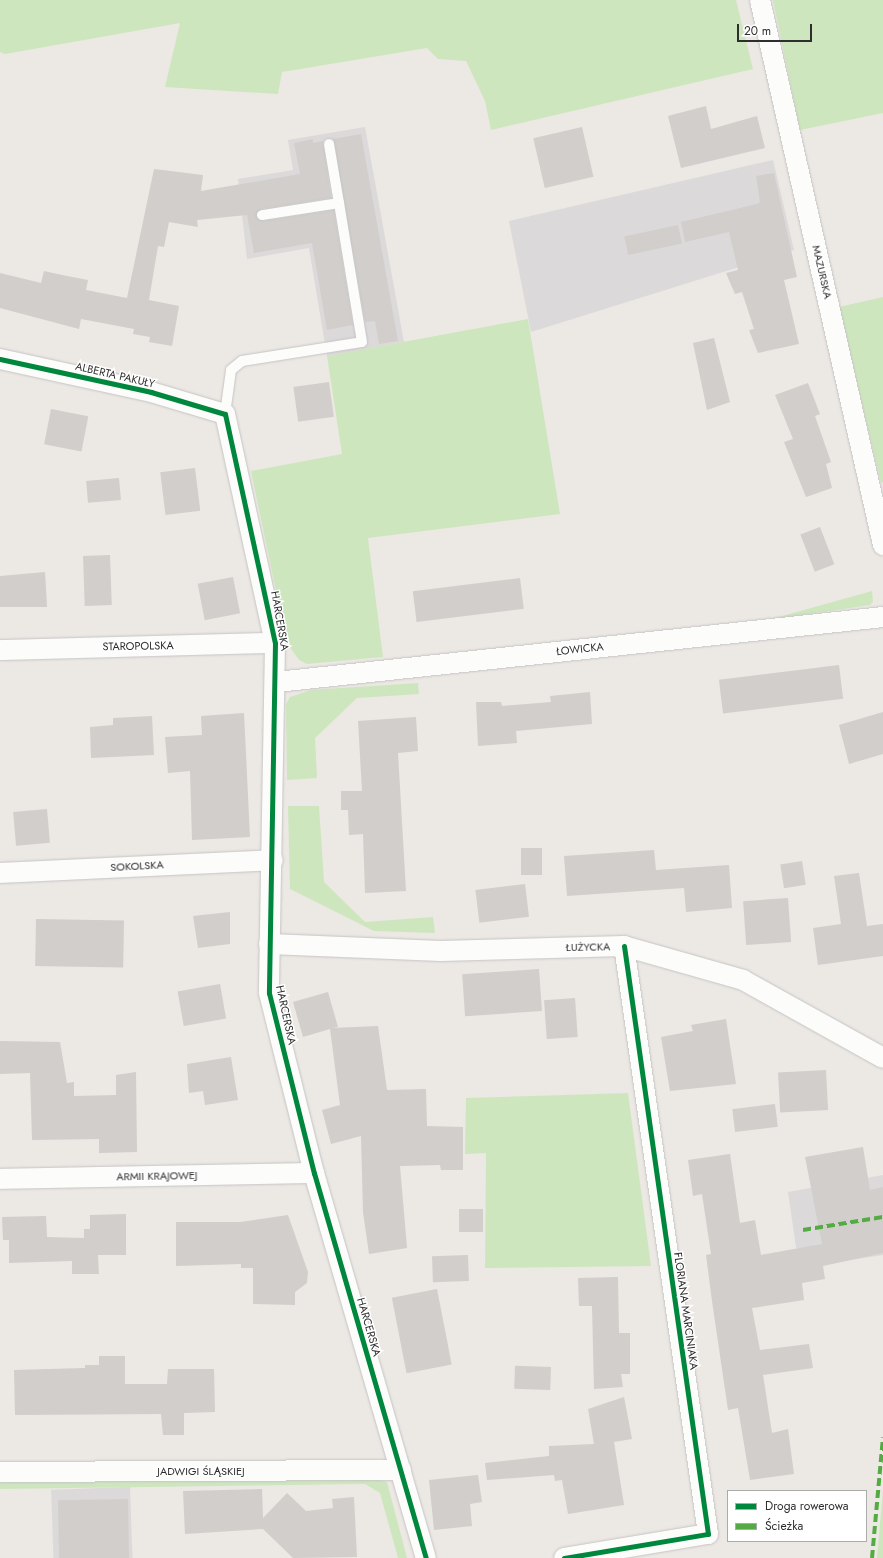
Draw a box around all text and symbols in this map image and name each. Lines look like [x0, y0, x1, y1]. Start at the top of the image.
scale bar [739, 16, 814, 42]
text: 20 m [744, 22, 771, 40]
street label: MAZURSKA [809, 244, 835, 300]
street label: ALBERTA PAKUŁY [74, 359, 156, 391]
street label: HARCERSKA [268, 590, 292, 652]
street label: STAROPOLSKA [102, 639, 174, 653]
street label: ŁOWICKA [556, 640, 604, 658]
street label: SOKOLSKA [110, 858, 164, 874]
street label: ŁUŻYCKA [566, 940, 610, 954]
street label: HARCERSKA [273, 984, 299, 1046]
street label: ARMII KRAJOWEJ [116, 1169, 198, 1183]
street label: FLORIANA MARCINIAKA [671, 1251, 701, 1371]
street label: HARCERSKA [354, 1296, 384, 1358]
street label: JADWIGI ŚLĄSKIEJ [157, 1464, 245, 1478]
legend [727, 1490, 867, 1542]
text: Droga rowerowa [765, 1497, 849, 1515]
text: Ścieżka [765, 1517, 803, 1535]

